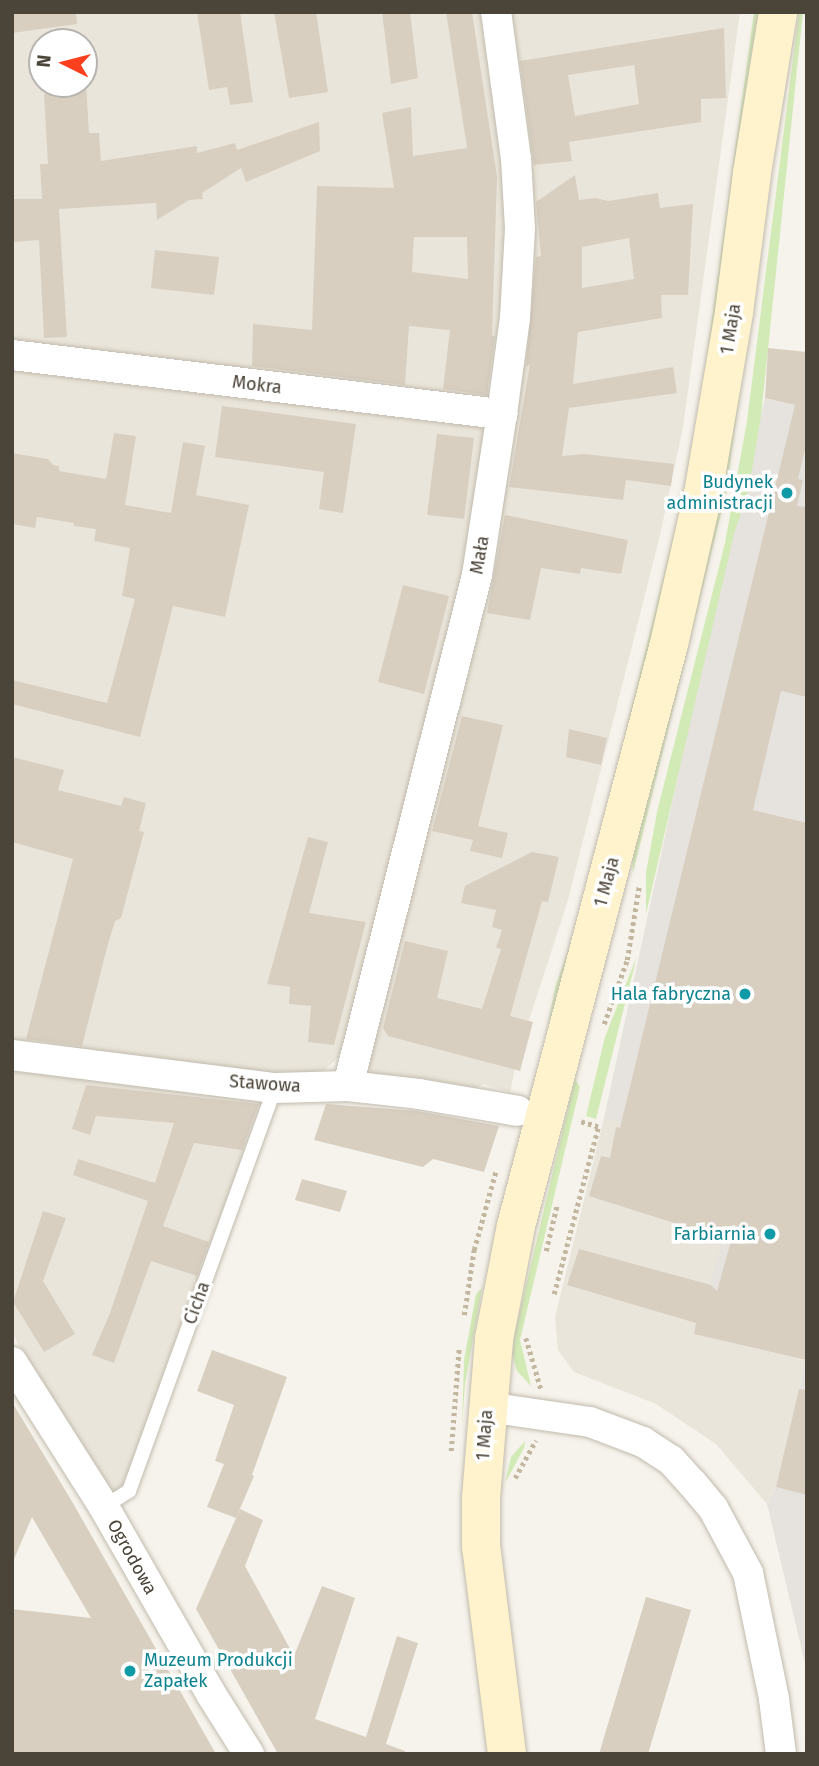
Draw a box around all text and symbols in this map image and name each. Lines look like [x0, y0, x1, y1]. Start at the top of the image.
north arrow [28, 28, 98, 98]
text: N [32, 53, 56, 68]
street label: 1 Maja [716, 302, 746, 356]
street label: Mokra [231, 371, 283, 399]
place label: Budynek administracji [667, 472, 773, 514]
marker: Budynek administracji [779, 485, 795, 501]
street label: Mała [466, 534, 494, 576]
street label: 1 Maja [590, 855, 624, 909]
place label: Hala fabryczna [611, 983, 731, 1005]
marker: Hala fabryczna [737, 986, 753, 1002]
street label: Stawowa [228, 1071, 302, 1097]
place label: Farbiarnia [674, 1223, 756, 1245]
marker: Farbiarnia [762, 1226, 778, 1242]
street label: Cicha [179, 1279, 215, 1327]
street label: 1 Maja [472, 1409, 498, 1461]
street label: Ogrodowa [103, 1516, 161, 1598]
place label: Muzeum Produkcji Zapałek [144, 1650, 293, 1692]
marker: Muzeum Produkcji Zapałek [122, 1663, 138, 1679]

